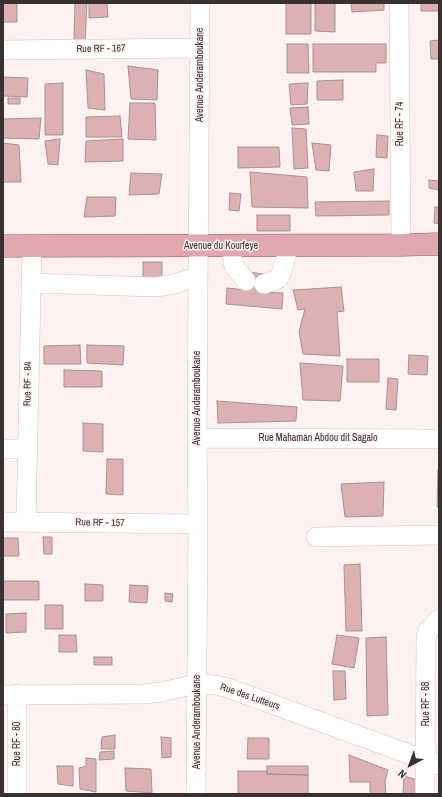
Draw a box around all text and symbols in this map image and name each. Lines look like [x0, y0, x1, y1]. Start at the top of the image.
street label: Avenue Anderamboukane [194, 28, 206, 122]
street label: Rue RF - 167 [76, 43, 126, 55]
street label: Rue RF - 74 [394, 102, 406, 146]
street label: Avenue du Kourfeye [184, 240, 258, 252]
street label: Avenue Anderamboukane [191, 351, 203, 445]
street label: Rue RF - 84 [22, 362, 34, 406]
street label: Rue Mahaman Abdou dit Sagalo [259, 432, 377, 444]
street label: Rue RF - 157 [75, 517, 125, 529]
street label: Avenue Anderamboukane [191, 675, 203, 769]
street label: Rue des Lutteurs [219, 681, 281, 713]
street label: Rue RF - 68 [420, 682, 432, 726]
street label: Rue RF - 80 [11, 722, 23, 766]
north arrow [390, 745, 430, 785]
text: N [395, 767, 409, 781]

